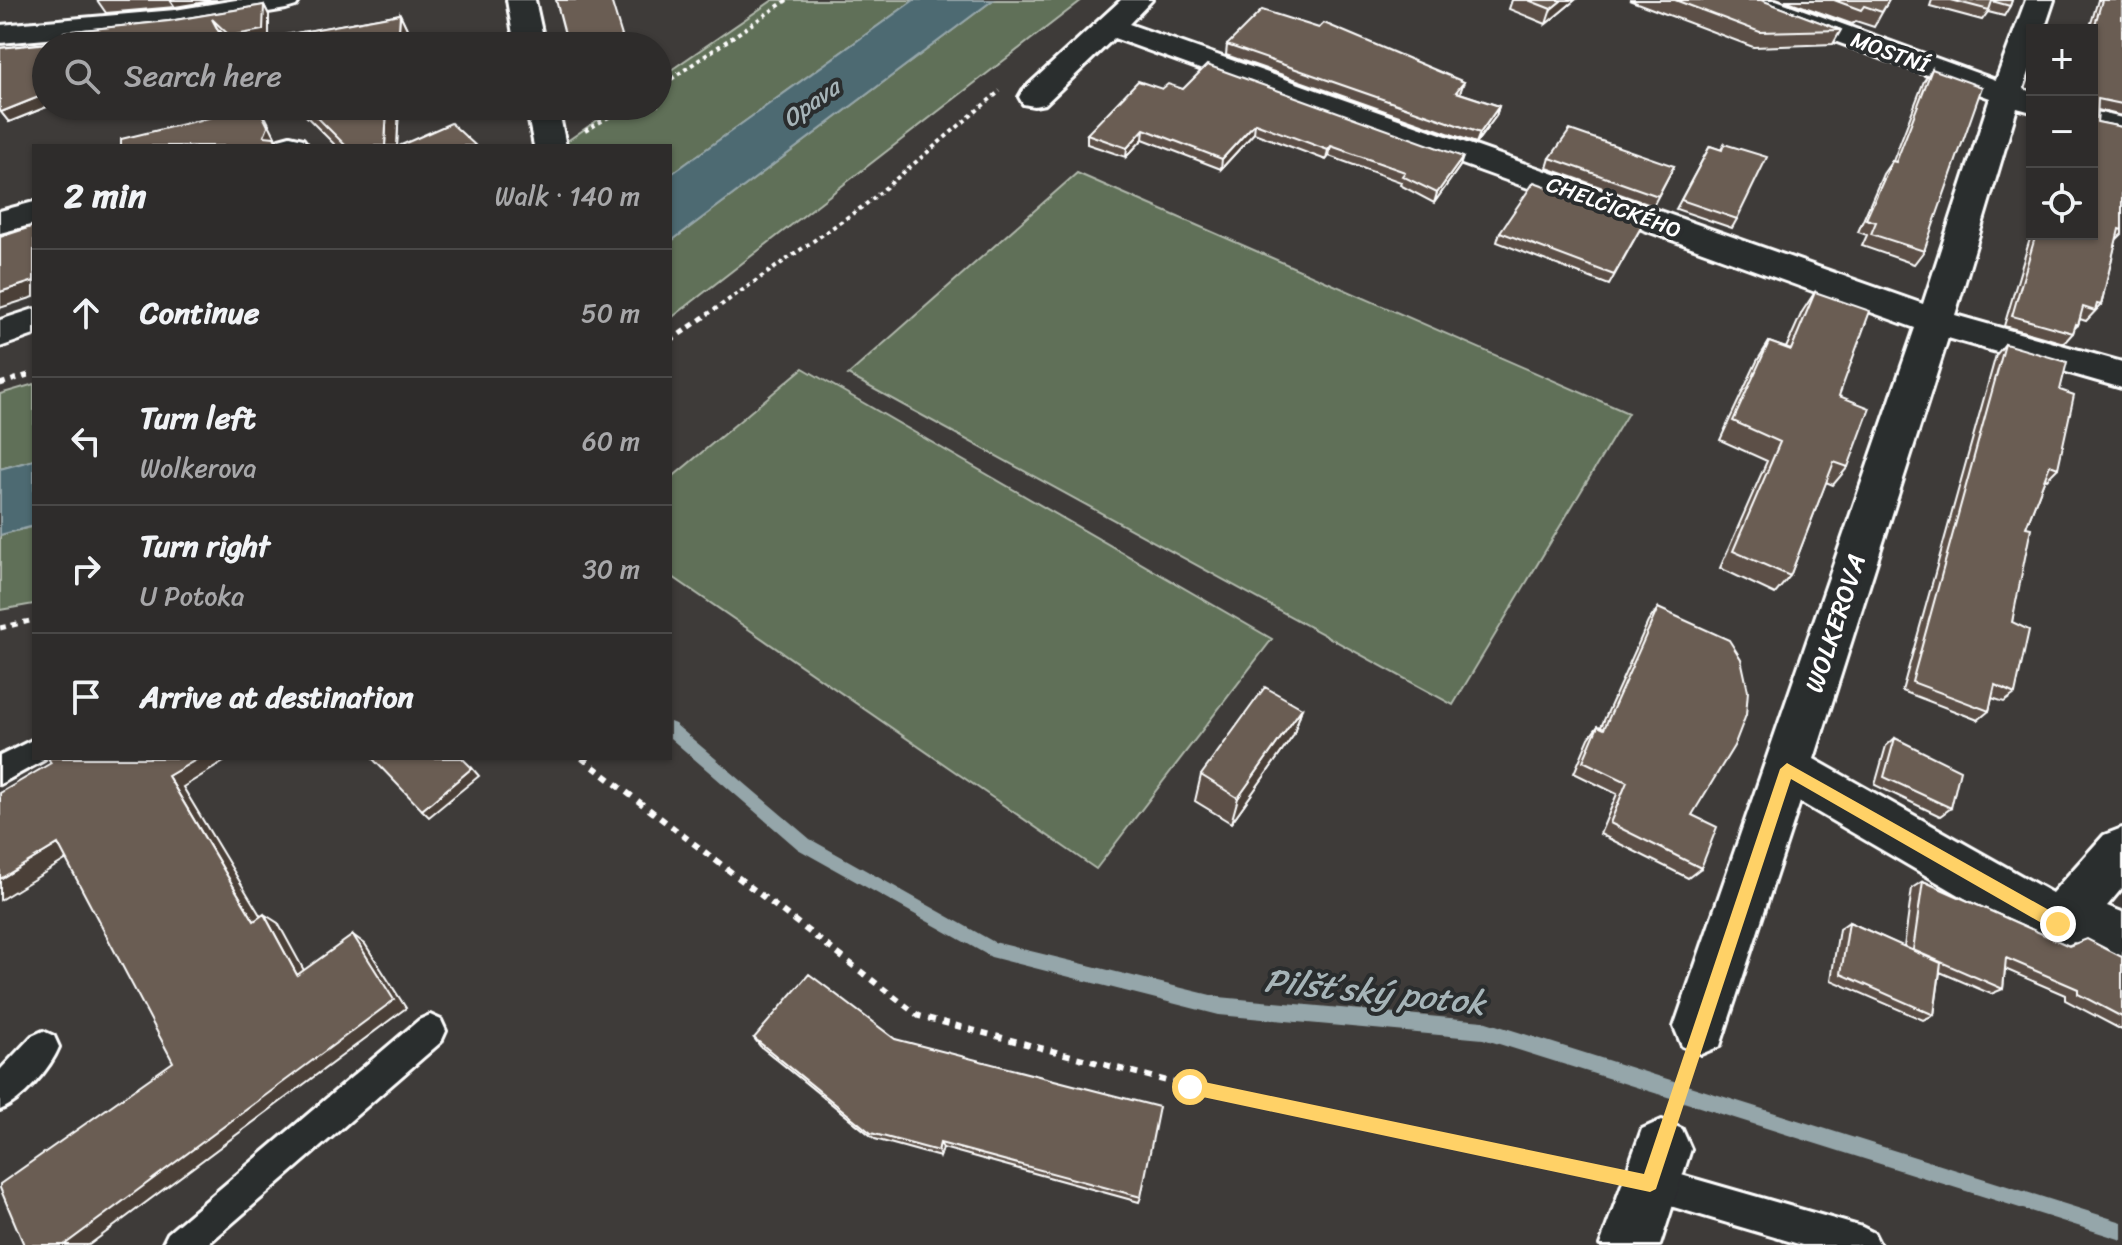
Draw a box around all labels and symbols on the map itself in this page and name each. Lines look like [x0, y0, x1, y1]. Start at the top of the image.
street label: MOSTNÍ [1845, 20, 1936, 85]
water label: Opava [773, 66, 851, 139]
street label: CHELČICKÉHO [1541, 165, 1687, 249]
street label: WOLKEROVA [1791, 547, 1879, 699]
route end [2040, 906, 2076, 942]
water label: Pilšťský potok [1262, 951, 1490, 1034]
route start [1172, 1069, 1208, 1105]

